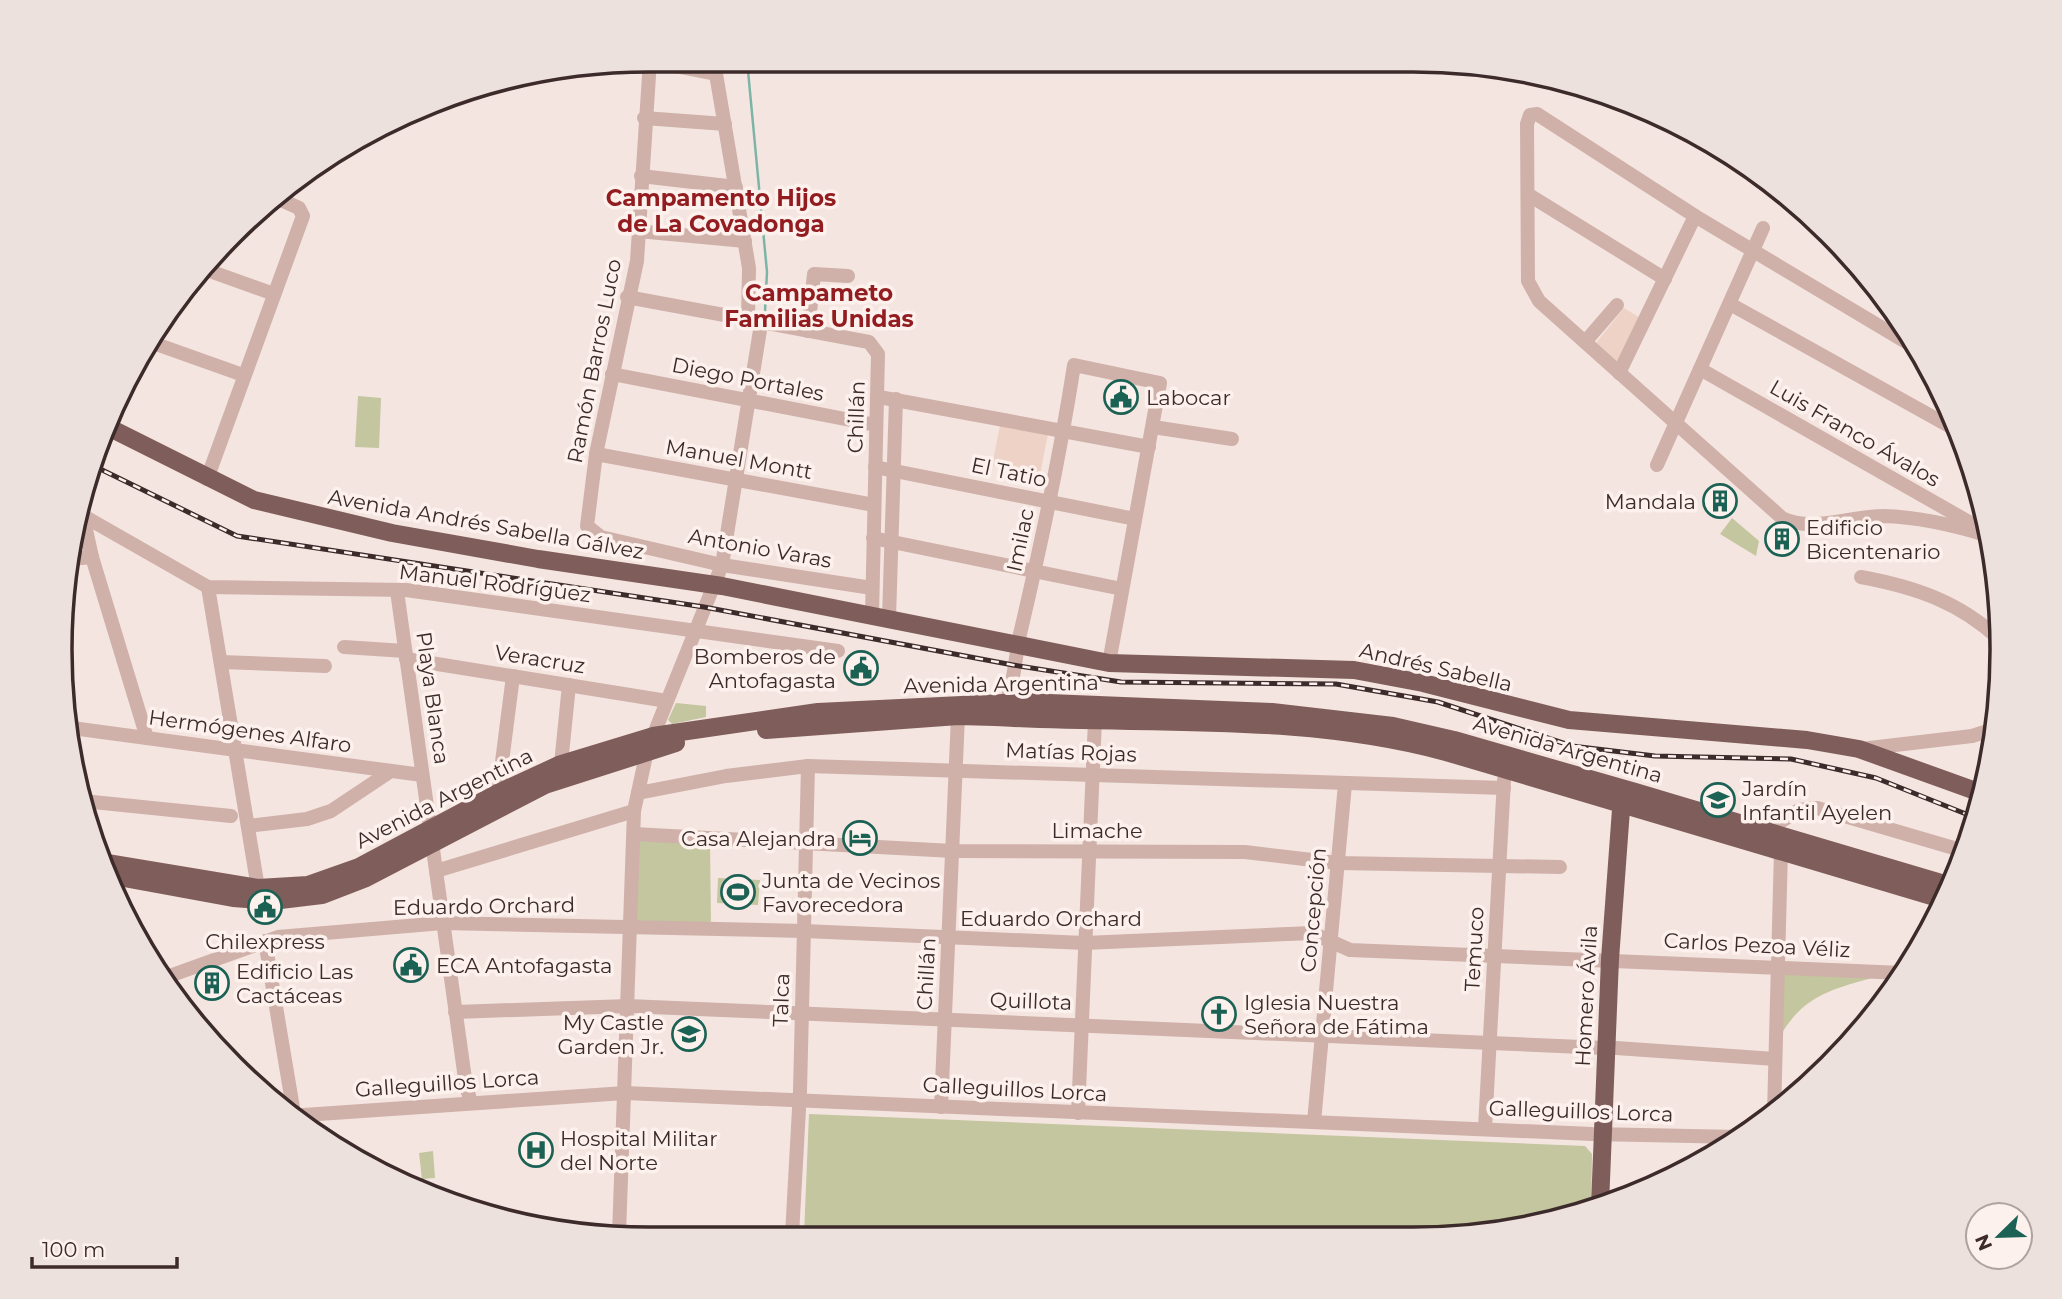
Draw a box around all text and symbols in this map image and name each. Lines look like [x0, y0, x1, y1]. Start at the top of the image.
district label: Campamento Hijos de La Covadonga [606, 184, 836, 238]
street label: Ramón Barros Luco [562, 257, 626, 465]
district label: Campameto Familias Unidas [724, 279, 914, 333]
street label: Diego Portales [670, 352, 826, 406]
street label: Luis Franco Ávalos [1766, 374, 1944, 492]
public building icon: Labocar [1102, 378, 1140, 416]
street label: Chillán [842, 380, 870, 454]
place label: Labocar [1146, 385, 1231, 410]
street label: Manuel Montt [664, 434, 814, 484]
street label: El Tatio [969, 452, 1049, 492]
building icon: Mandala [1701, 482, 1739, 520]
street label: Avenida Andrés Sabella Gálvez [326, 484, 646, 564]
place label: Mandala [1605, 489, 1696, 514]
street label: Imilac [1001, 506, 1039, 574]
place label: Edificio Bicentenario [1806, 515, 1940, 564]
building icon: Edificio Bicentenario [1763, 520, 1801, 558]
street label: Antonio Varas [686, 523, 834, 573]
street label: Manuel Rodríguez [398, 559, 592, 607]
street label: Playa Blanca [411, 630, 455, 766]
street label: Andrés Sabella [1357, 637, 1515, 697]
street label: Veracruz [493, 640, 587, 678]
place label: Bomberos de Antofagasta [694, 644, 836, 693]
public building icon: Bomberos de Antofagasta [842, 649, 880, 687]
street label: Avenida Argentina [903, 670, 1099, 698]
street label: Hermógenes Alfaro [147, 704, 353, 758]
street label: Avenida Argentina [1471, 710, 1665, 788]
street label: Matías Rojas [1005, 737, 1137, 767]
street label: Avenida Argentina [351, 742, 537, 854]
place label: Jardín Infantil Ayelen [1741, 776, 1892, 825]
school or university icon: Jardín Infantil Ayelen [1699, 781, 1737, 819]
street label: Limache [1051, 818, 1143, 843]
hotel icon: Casa Alejandra [841, 819, 879, 857]
place label: Casa Alejandra [681, 826, 836, 851]
street label: Concepción [1295, 847, 1331, 973]
place label: Junta de Vecinos Favorecedora [761, 868, 940, 917]
sports icon: Junta de Vecinos Favorecedora [719, 873, 757, 911]
public building icon: Chilexpress [246, 888, 284, 926]
street label: Eduardo Orchard [393, 892, 575, 920]
street label: Eduardo Orchard [960, 906, 1142, 931]
street label: Temuco [1459, 906, 1489, 992]
street label: Homero Ávila [1570, 925, 1602, 1067]
street label: Carlos Pezoa Véliz [1663, 928, 1851, 962]
place label: Chilexpress [205, 929, 325, 954]
street label: Chillán [912, 937, 940, 1011]
public building icon: ECA Antofagasta [392, 946, 430, 984]
place label: ECA Antofagasta [436, 953, 612, 978]
place label: Edificio Las Cactáceas [236, 959, 353, 1008]
building icon: Edificio Las Cactáceas [193, 964, 231, 1002]
street label: Talca [768, 973, 794, 1027]
street label: Quillota [989, 987, 1073, 1015]
place label: Iglesia Nuestra Señora de Fátima [1244, 990, 1429, 1039]
church icon: Iglesia Nuestra Señora de Fátima [1200, 995, 1238, 1033]
place label: My Castle Garden Jr. [557, 1010, 664, 1059]
school or university icon: My Castle Garden Jr. [670, 1015, 708, 1053]
street label: Galleguillos Lorca [354, 1064, 540, 1102]
street label: Galleguillos Lorca [922, 1072, 1108, 1106]
street label: Galleguillos Lorca [1488, 1095, 1674, 1127]
place label: Hospital Militar del Norte [560, 1126, 718, 1175]
hospital icon: Hospital Militar del Norte [517, 1131, 555, 1169]
north arrow [1964, 1201, 2034, 1271]
scale bar [32, 1226, 177, 1270]
text: N [1970, 1231, 1997, 1254]
text: 100 m [42, 1237, 105, 1262]

